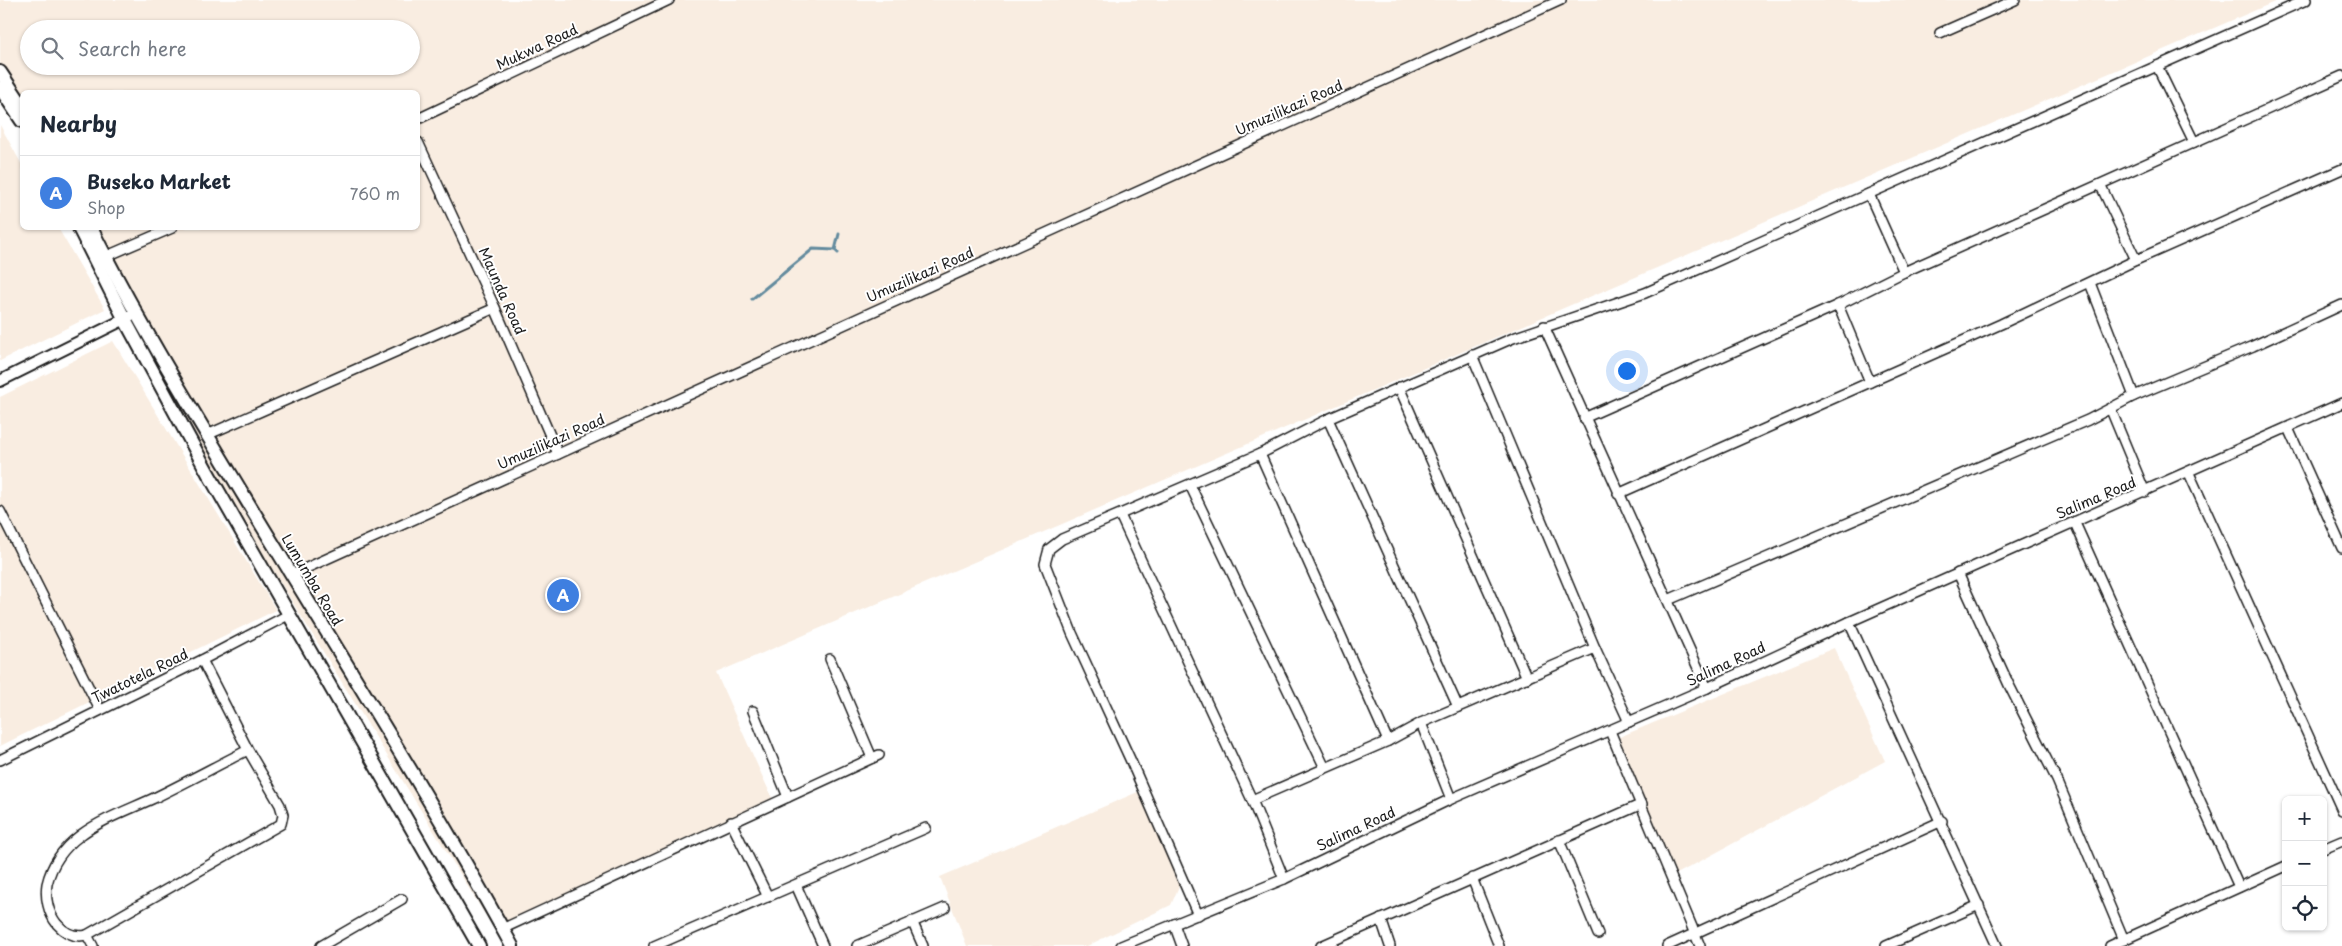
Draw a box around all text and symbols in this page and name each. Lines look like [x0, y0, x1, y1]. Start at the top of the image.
street label: Mukwa Road [493, 18, 581, 75]
search box [20, 20, 420, 75]
icon: search [38, 34, 66, 62]
text: Search here [78, 34, 187, 62]
street label: Umuzilikazi Road [1232, 74, 1346, 141]
text: Nearby [40, 107, 117, 139]
text: Buseko Market [87, 167, 231, 195]
text: A [50, 181, 62, 205]
text: 760 m [350, 181, 400, 205]
text: Shop [87, 195, 125, 219]
street label: Umuzilikazi Road [863, 241, 977, 308]
street label: Maunda Road [474, 244, 531, 338]
your location [1614, 358, 1640, 384]
street label: Umuzilikazi Road [494, 408, 608, 475]
street label: Salima Road [2052, 471, 2139, 524]
street label: Lumumba Road [277, 530, 348, 630]
pin: A [547, 576, 579, 614]
street label: Salima Road [1683, 636, 1769, 691]
street label: Twatotela Road [88, 643, 192, 708]
map controls [2282, 796, 2327, 931]
button: + [2282, 796, 2327, 841]
street label: Salima Road [1313, 801, 1399, 856]
button: − [2282, 841, 2327, 886]
button: locate [2282, 886, 2327, 931]

